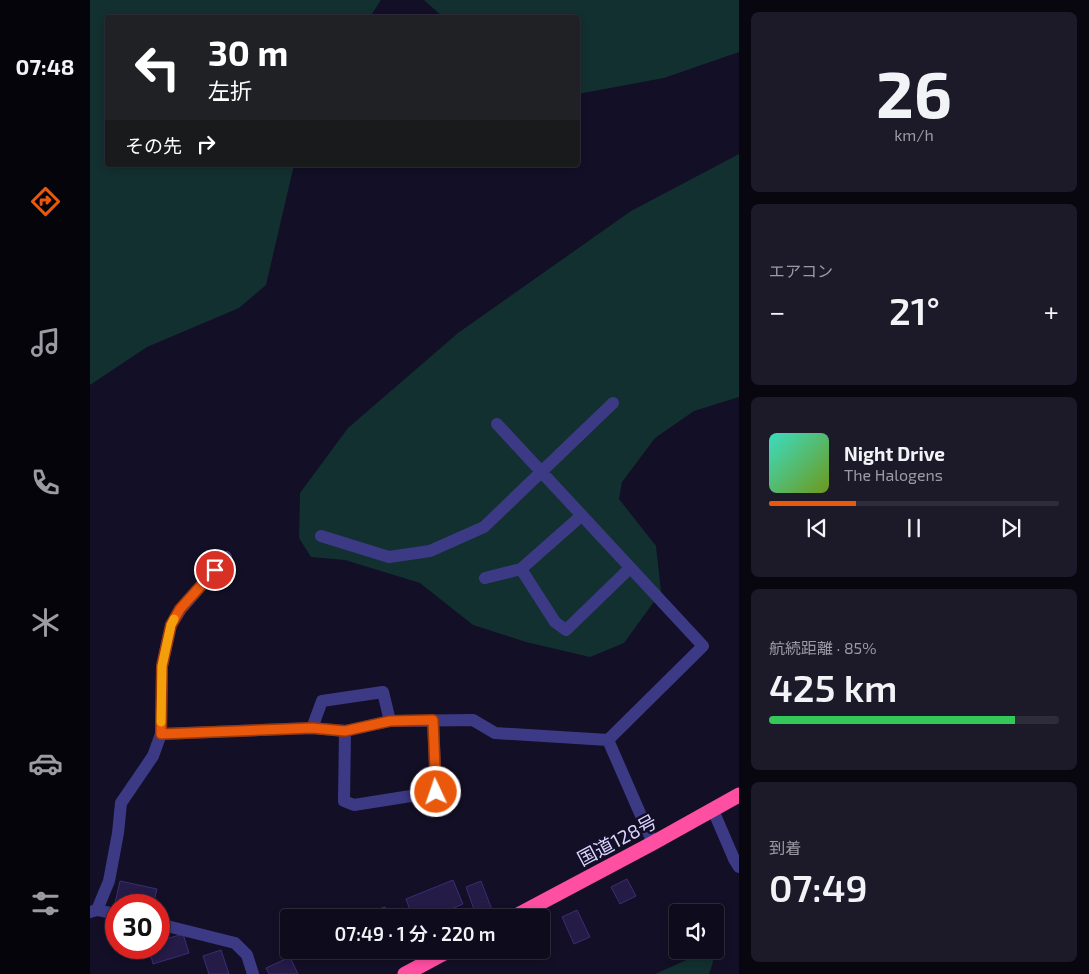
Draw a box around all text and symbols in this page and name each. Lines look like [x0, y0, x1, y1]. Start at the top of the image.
text: 30 m [208, 31, 288, 73]
icon: left [125, 35, 190, 100]
text: 07:48 [16, 53, 74, 79]
text: 26 [876, 53, 952, 131]
text: 左折 [208, 77, 252, 103]
text: km/h [894, 125, 934, 144]
icon: right [192, 130, 220, 158]
text: その先 [125, 134, 182, 157]
icon: directions [28, 184, 63, 219]
text: エアコン [769, 261, 833, 280]
text: 21° [889, 287, 940, 333]
text: − [769, 294, 785, 328]
text: + [1044, 294, 1059, 328]
icon: music [28, 325, 63, 360]
text: Night Drive [844, 442, 945, 465]
icon: phone [28, 465, 63, 500]
text: The Halogens [844, 465, 943, 484]
icon: previous [803, 514, 831, 542]
icon: pause [900, 514, 928, 542]
icon: next [997, 514, 1025, 542]
pin [194, 549, 236, 591]
icon: arrive [201, 556, 229, 584]
icon: climate [28, 605, 63, 640]
text: 航続距離 · 85% [769, 638, 877, 657]
text: 425 km [769, 664, 898, 710]
icon: car [28, 746, 63, 781]
position arrow [409, 765, 461, 817]
street label: 国道128号 [573, 809, 660, 870]
text: 到着 [769, 838, 801, 857]
text: 07:49 [769, 864, 868, 910]
icon: filters [28, 886, 63, 921]
speed limit sign: 30 [105, 894, 170, 959]
map controls [669, 904, 724, 959]
button: sound [669, 904, 724, 959]
text: 07:49 · 1 分 · 220 m [335, 922, 495, 945]

